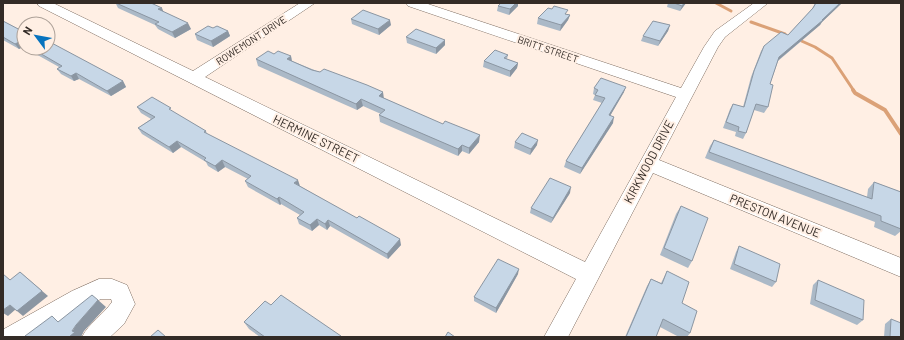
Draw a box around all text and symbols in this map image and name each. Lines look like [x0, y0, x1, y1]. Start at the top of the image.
street label: ROWEMONT DRIVE [214, 13, 288, 67]
north arrow [16, 16, 56, 56]
text: N [20, 24, 35, 37]
street label: BRITT STREET [516, 33, 580, 65]
street label: HERMINE STREET [271, 111, 362, 165]
street label: KIRKWOOD DRIVE [620, 118, 676, 206]
street label: PRESTON AVENUE [728, 190, 823, 240]

